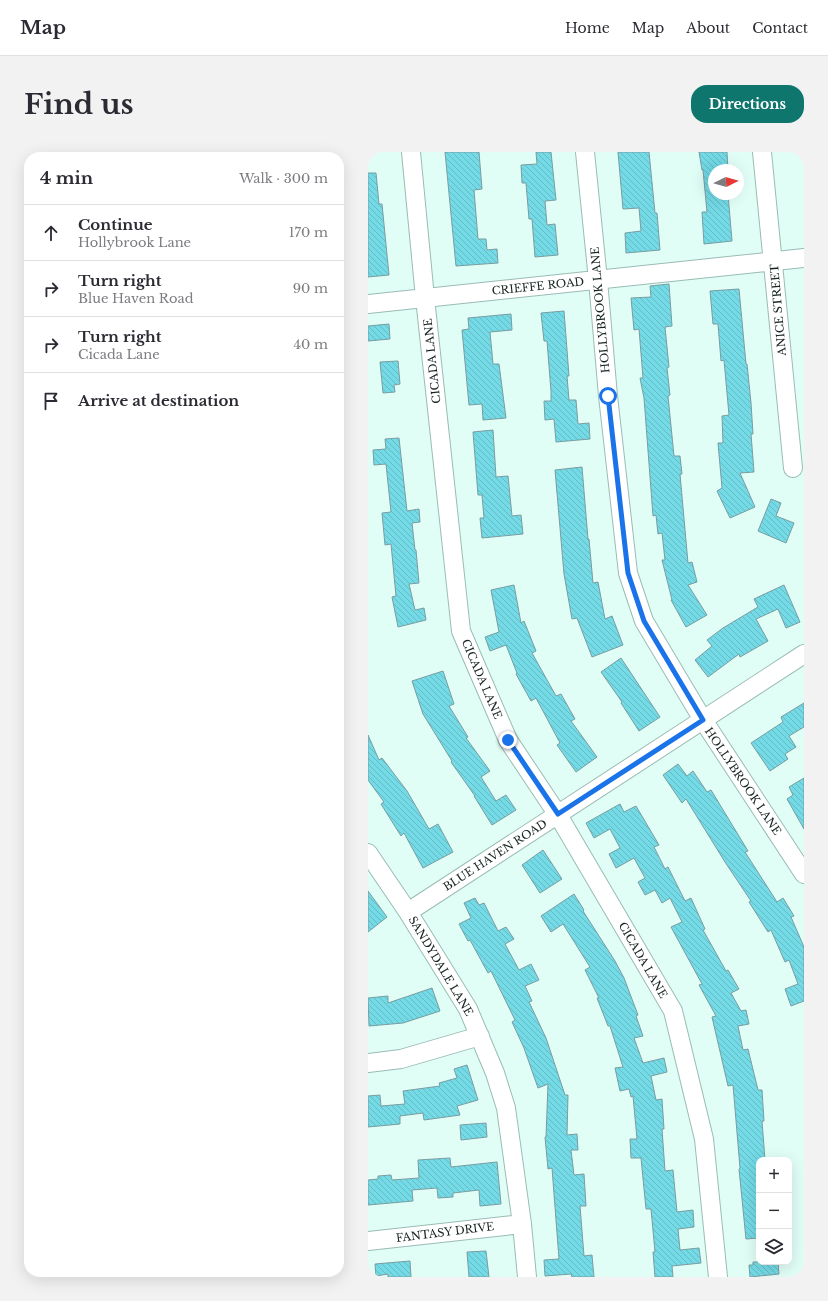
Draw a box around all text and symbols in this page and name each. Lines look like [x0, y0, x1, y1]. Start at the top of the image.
text: Map [20, 16, 66, 39]
text: Home [565, 19, 610, 37]
text: Map [632, 19, 664, 37]
text: About [686, 19, 730, 37]
text: Contact [752, 19, 808, 37]
button: Directions [691, 85, 804, 123]
text: Find us [24, 87, 134, 122]
north arrow [708, 164, 744, 200]
text: 4 min [40, 168, 93, 189]
text: Walk · 300 m [239, 170, 328, 187]
text: Continue [78, 215, 153, 234]
icon: ahead [40, 222, 62, 244]
text: 170 m [289, 224, 328, 241]
text: Hollybrook Lane [78, 234, 191, 251]
street label: HOLLYBROOK LANE [587, 246, 613, 374]
street label: ANICE STREET [767, 263, 789, 358]
text: Turn right [78, 271, 161, 290]
street label: CRIEFFE ROAD [491, 274, 585, 298]
icon: right [40, 278, 62, 300]
text: 90 m [293, 280, 328, 297]
text: Blue Haven Road [78, 290, 193, 307]
street label: CICADA LANE [421, 318, 443, 404]
text: Turn right [78, 327, 161, 346]
icon: right [40, 334, 62, 356]
text: 40 m [293, 336, 328, 353]
text: Cicada Lane [78, 346, 160, 363]
route start [599, 387, 617, 405]
icon: arrive [40, 390, 62, 412]
text: Arrive at destination [78, 391, 239, 410]
street label: CICADA LANE [459, 637, 505, 721]
street label: HOLLYBROOK LANE [702, 725, 784, 837]
route end [499, 731, 517, 749]
street label: BLUE HAVEN ROAD [440, 816, 550, 894]
street label: SANDYDALE LANE [406, 913, 476, 1019]
street label: CICADA LANE [616, 919, 670, 1001]
map controls [756, 1157, 792, 1265]
button: + [756, 1157, 792, 1193]
button: − [756, 1193, 792, 1229]
street label: FANTASY DRIVE [395, 1219, 495, 1245]
button: layers [756, 1229, 792, 1265]

